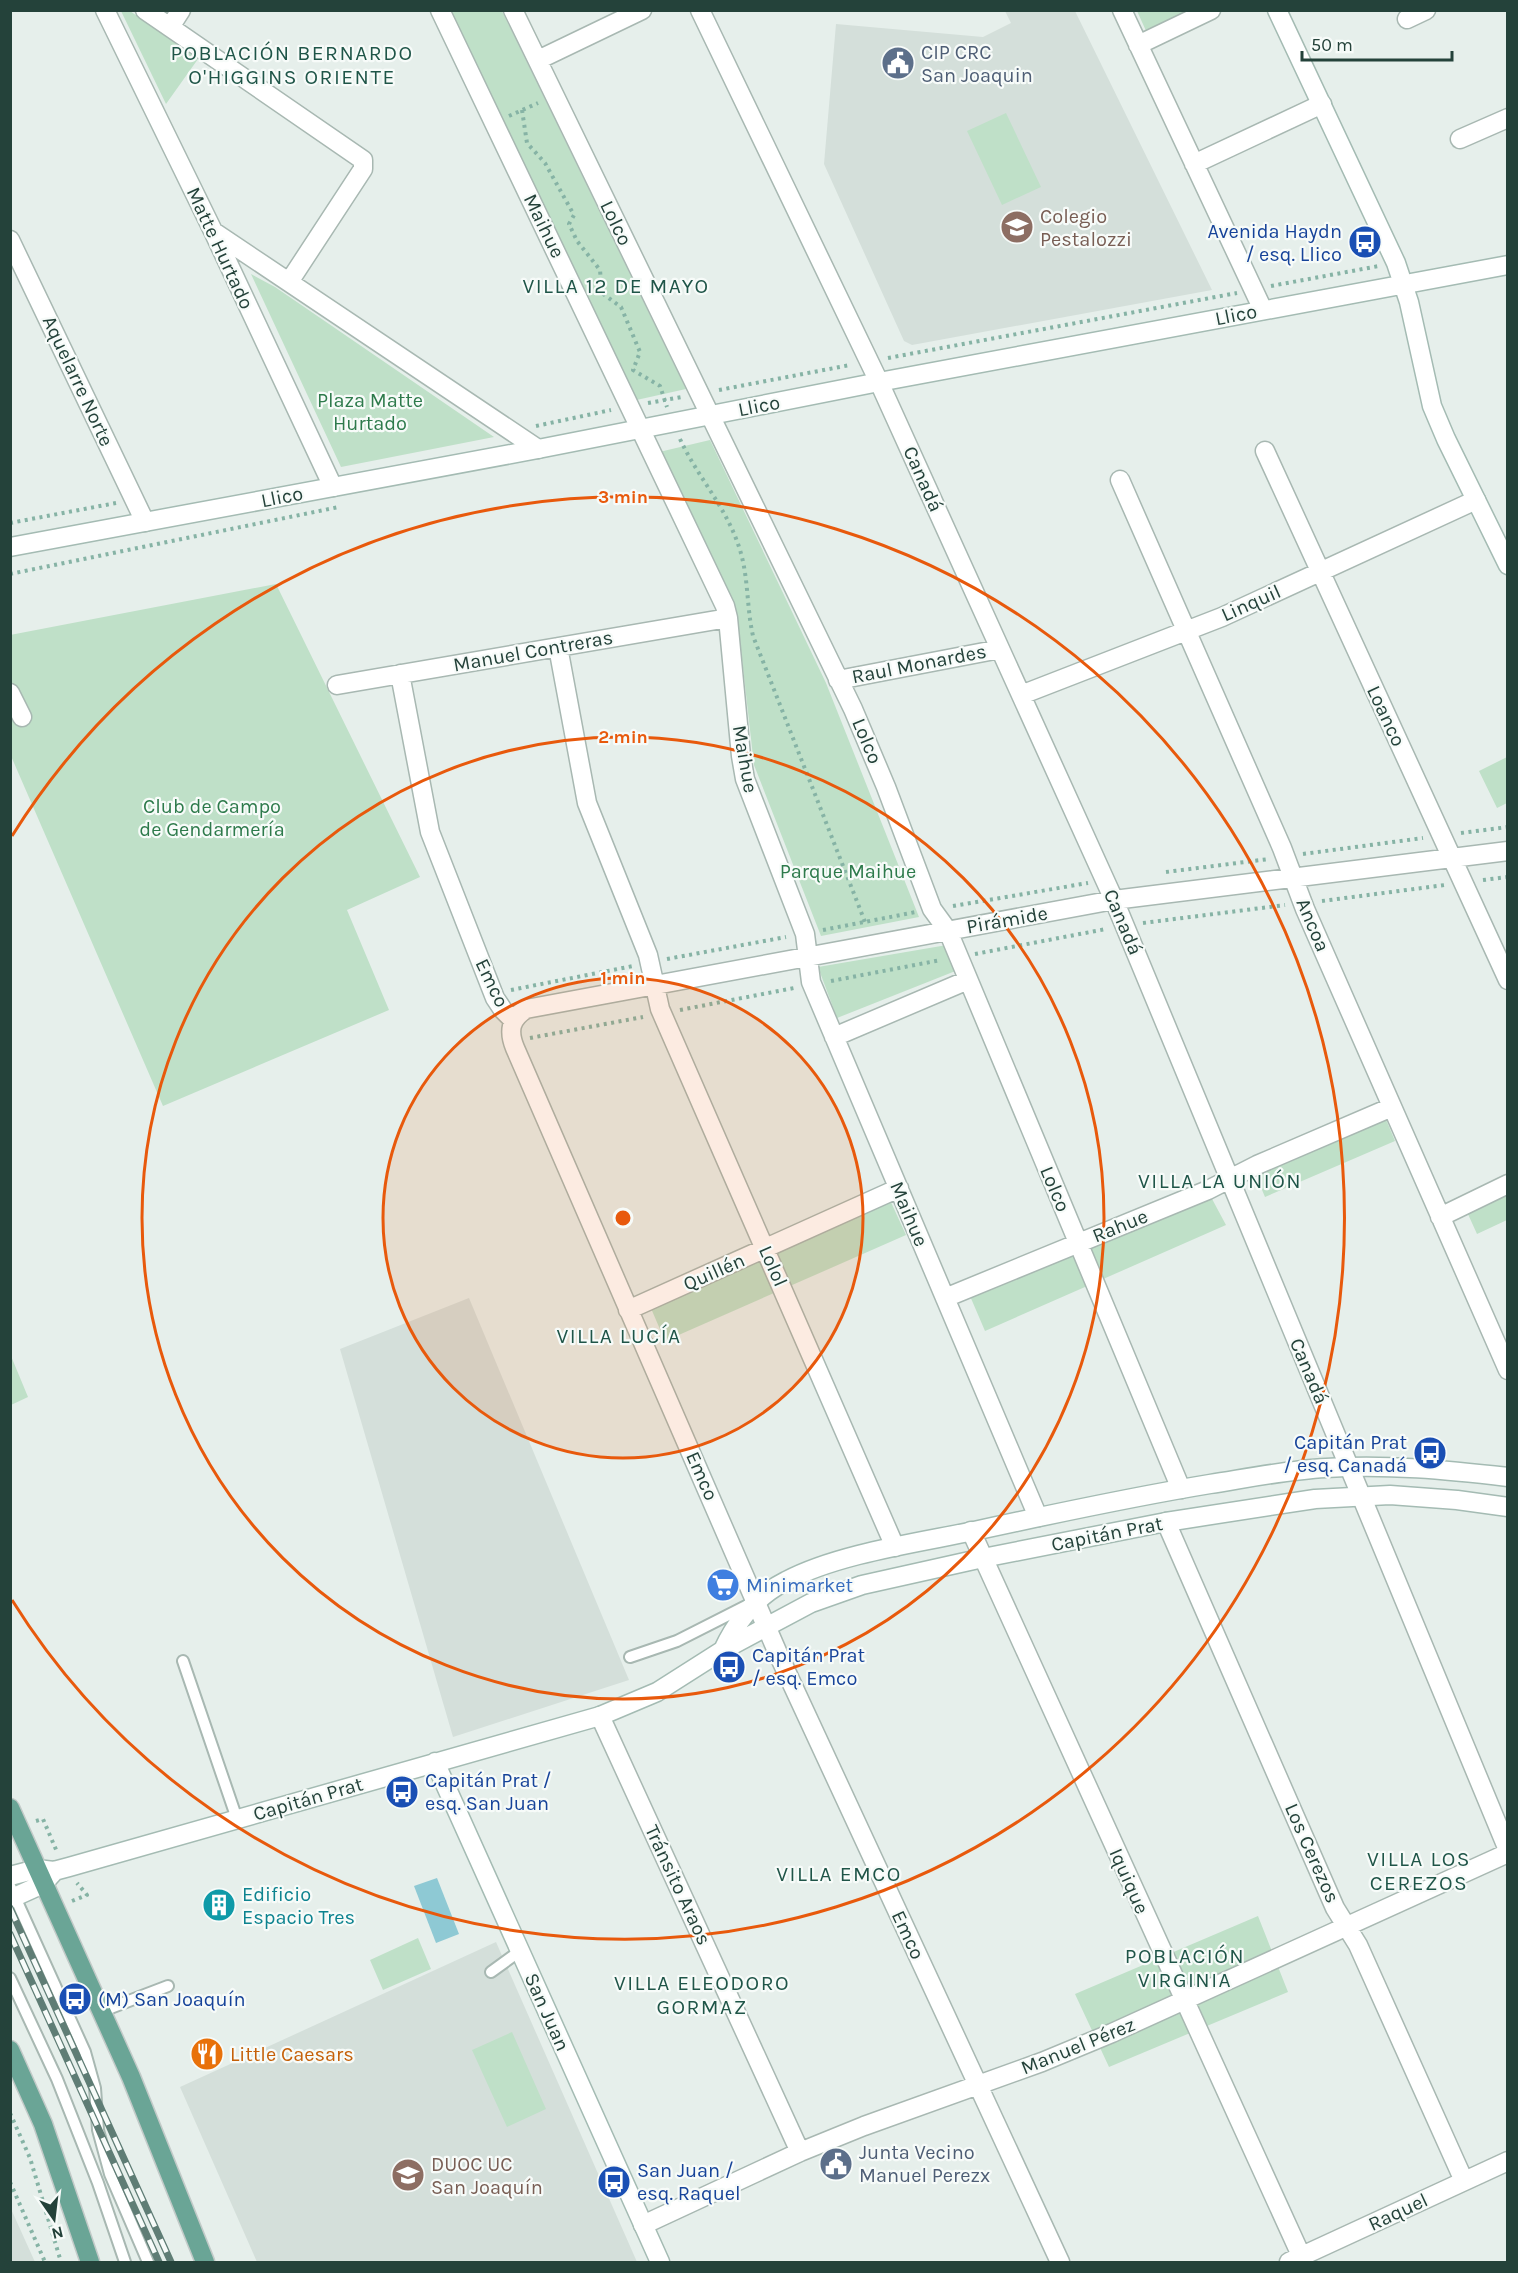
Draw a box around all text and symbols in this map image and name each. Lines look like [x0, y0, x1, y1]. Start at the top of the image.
scale bar [1302, 24, 1452, 62]
text: 50 m [1311, 34, 1353, 56]
district label: POBLACIÓN BERNARDO O'HIGGINS ORIENTE [170, 41, 414, 89]
place label: CIP CRC San Joaquin [921, 41, 1033, 87]
public building icon: CIP CRC San Joaquin [880, 45, 916, 81]
street label: Matte Hurtado [182, 183, 258, 313]
street label: Maihue [519, 190, 569, 262]
street label: Lolco [595, 197, 637, 249]
place label: Colegio Pestalozzi [1040, 205, 1132, 251]
school or university icon: Colegio Pestalozzi [999, 209, 1035, 245]
place label: Avenida Haydn / esq. Llico [1207, 220, 1342, 266]
bus stop icon: Avenida Haydn / esq. Llico [1347, 224, 1383, 260]
district label: VILLA 12 DE MAYO [522, 274, 710, 298]
street label: Llico [1213, 300, 1259, 330]
street label: Aquelarre Norte [38, 312, 118, 450]
park label: Plaza Matte Hurtado [317, 389, 423, 435]
street label: Llico [736, 391, 782, 421]
street label: Canadá [898, 443, 948, 515]
street label: Llico [259, 482, 305, 512]
text: 3 min [598, 486, 648, 508]
street label: Linquil [1218, 580, 1284, 626]
street label: Manuel Contreras [451, 626, 615, 676]
street label: Raul Monardes [850, 640, 988, 688]
street label: Loanco [1362, 682, 1410, 750]
street label: Lolco [847, 715, 887, 767]
street label: Maihue [728, 723, 762, 795]
text: 2 min [598, 726, 648, 748]
park label: Club de Campo de Gendarmería [139, 795, 285, 841]
park label: Parque Maihue [780, 860, 916, 883]
street label: Canadá [1099, 886, 1147, 958]
street label: Ancoa [1292, 895, 1334, 955]
street label: Pirámide [965, 902, 1049, 938]
street label: Emco [470, 955, 514, 1011]
text: 1 min [600, 967, 646, 989]
street label: Lolco [1035, 1163, 1075, 1215]
district label: VILLA LA UNIÓN [1138, 1169, 1302, 1193]
street label: Maihue [885, 1178, 933, 1250]
street label: Rahue [1089, 1205, 1151, 1247]
centre of rings [613, 1208, 633, 1228]
street label: Lolol [754, 1242, 792, 1290]
street label: Quillén [680, 1248, 748, 1296]
district label: VILLA LUCÍA [556, 1324, 682, 1348]
street label: Canadá [1285, 1335, 1333, 1407]
place label: Capitán Prat / esq. Canadá [1284, 1431, 1407, 1477]
bus stop icon: Capitán Prat / esq. Canadá [1412, 1435, 1448, 1471]
street label: Emco [681, 1448, 723, 1504]
street label: Capitán Prat [1049, 1512, 1165, 1556]
supermarket icon: Minimarket [705, 1567, 741, 1603]
place label: Minimarket [746, 1574, 853, 1597]
place label: Capitán Prat / esq. Emco [752, 1644, 866, 1690]
bus stop icon: Capitán Prat / esq. Emco [711, 1649, 747, 1685]
place label: Capitán Prat / esq. San Juan [425, 1769, 551, 1815]
street label: Capitán Prat [250, 1772, 366, 1826]
bus stop icon: Capitán Prat / esq. San Juan [384, 1774, 420, 1810]
street label: Los Cerezos [1280, 1800, 1344, 1906]
street label: Tránsito Araos [640, 1821, 716, 1949]
street label: Iquique [1104, 1845, 1154, 1917]
district label: VILLA LOS CEREZOS [1367, 1847, 1471, 1895]
district label: VILLA EMCO [776, 1862, 902, 1886]
place label: Edificio Espacio Tres [242, 1883, 355, 1929]
building icon: Edificio Espacio Tres [201, 1887, 237, 1923]
street label: Emco [887, 1907, 929, 1963]
district label: POBLACIÓN VIRGINIA [1125, 1944, 1245, 1992]
street label: San Juan [520, 1969, 574, 2055]
district label: VILLA ELEODORO GORMAZ [614, 1971, 790, 2019]
bus stop icon: (M) San Joaquín [57, 1981, 93, 2017]
place label: (M) San Joaquín [98, 1988, 246, 2011]
street label: Manuel Pérez [1018, 2013, 1138, 2079]
restaurant icon: Little Caesars [189, 2036, 225, 2072]
place label: Little Caesars [230, 2043, 354, 2066]
place label: Junta Vecino Manuel Perezx [859, 2141, 990, 2187]
public building icon: Junta Vecino Manuel Perezx [818, 2146, 854, 2182]
place label: DUOC UC San Joaquín [431, 2153, 543, 2199]
school or university icon: DUOC UC San Joaquín [390, 2157, 426, 2193]
place label: San Juan / esq. Raquel [637, 2159, 741, 2205]
bus stop icon: San Juan / esq. Raquel [596, 2164, 632, 2200]
street label: Raquel [1365, 2188, 1431, 2236]
north arrow [24, 2189, 84, 2249]
text: N [50, 2222, 65, 2244]

